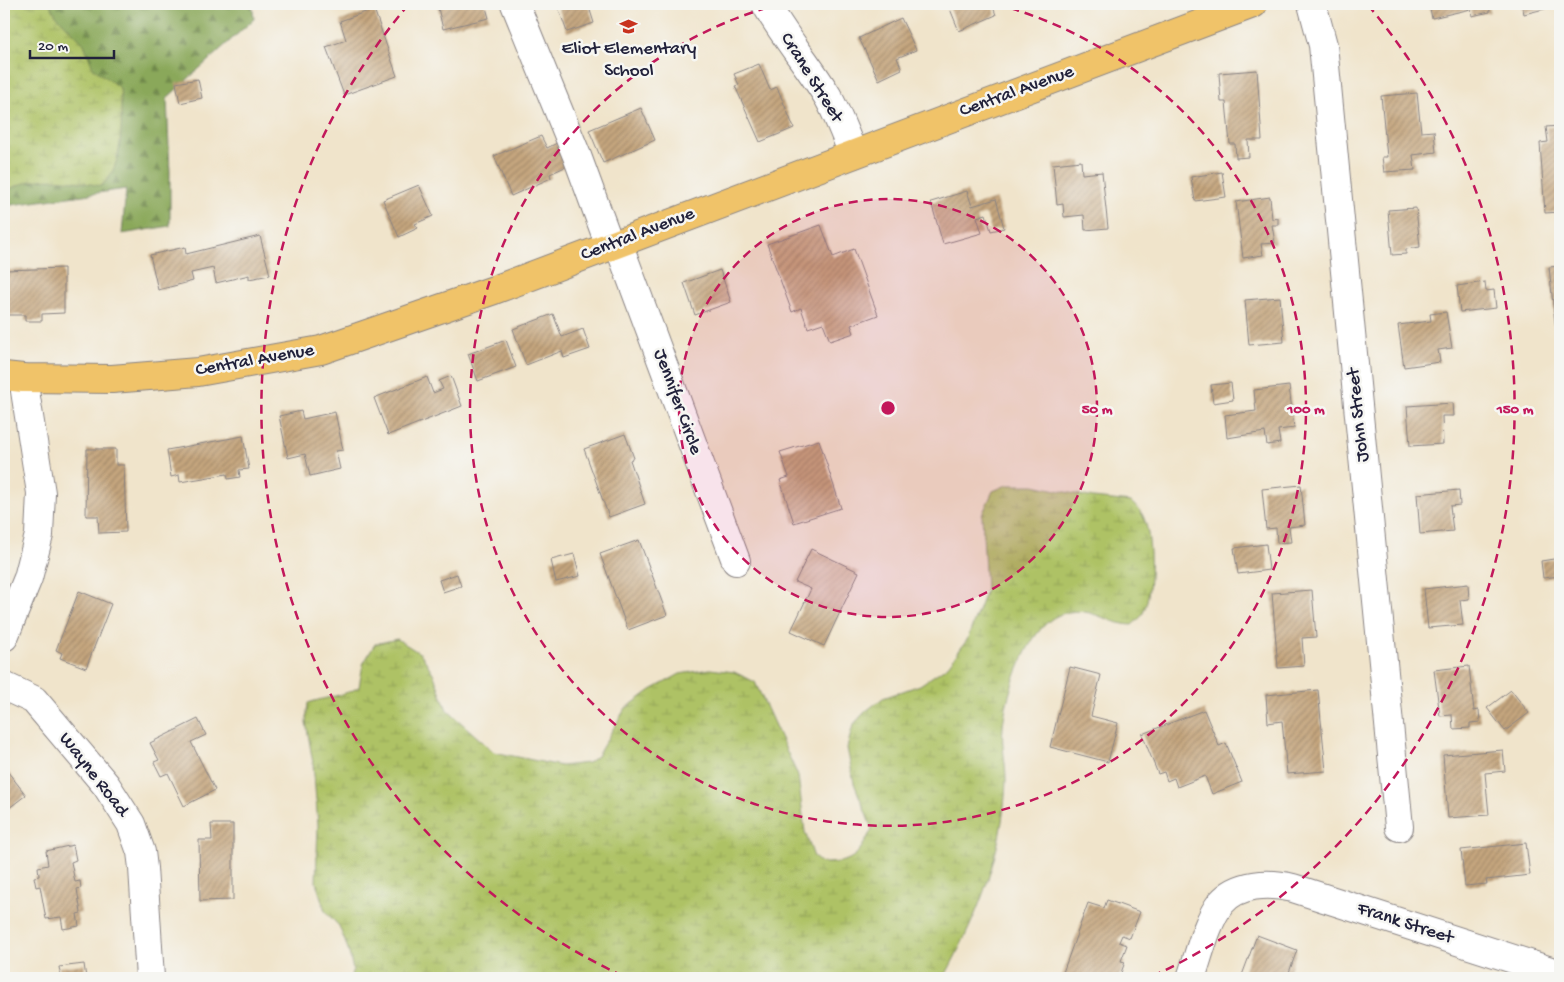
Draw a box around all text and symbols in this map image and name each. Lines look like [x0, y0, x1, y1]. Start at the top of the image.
school or university icon: Eliot Elementary School [619, 16, 639, 36]
scale bar [30, 28, 114, 60]
street label: Crane Street [774, 29, 849, 129]
text: 20 m [38, 38, 68, 56]
place label: Eliot Elementary School [562, 38, 697, 83]
street label: Central Avenue [957, 61, 1077, 123]
street label: Central Avenue [578, 203, 698, 267]
street label: Central Avenue [194, 339, 316, 383]
street label: Jennifer Circle [647, 346, 707, 458]
street label: John Street [1342, 365, 1375, 463]
centre of rings [879, 399, 897, 417]
text: 50 m [1082, 401, 1113, 419]
text: 100 m [1286, 401, 1325, 419]
text: 150 m [1496, 401, 1534, 419]
street label: Wayne Road [53, 728, 134, 823]
street label: Frank Street [1353, 897, 1458, 951]

